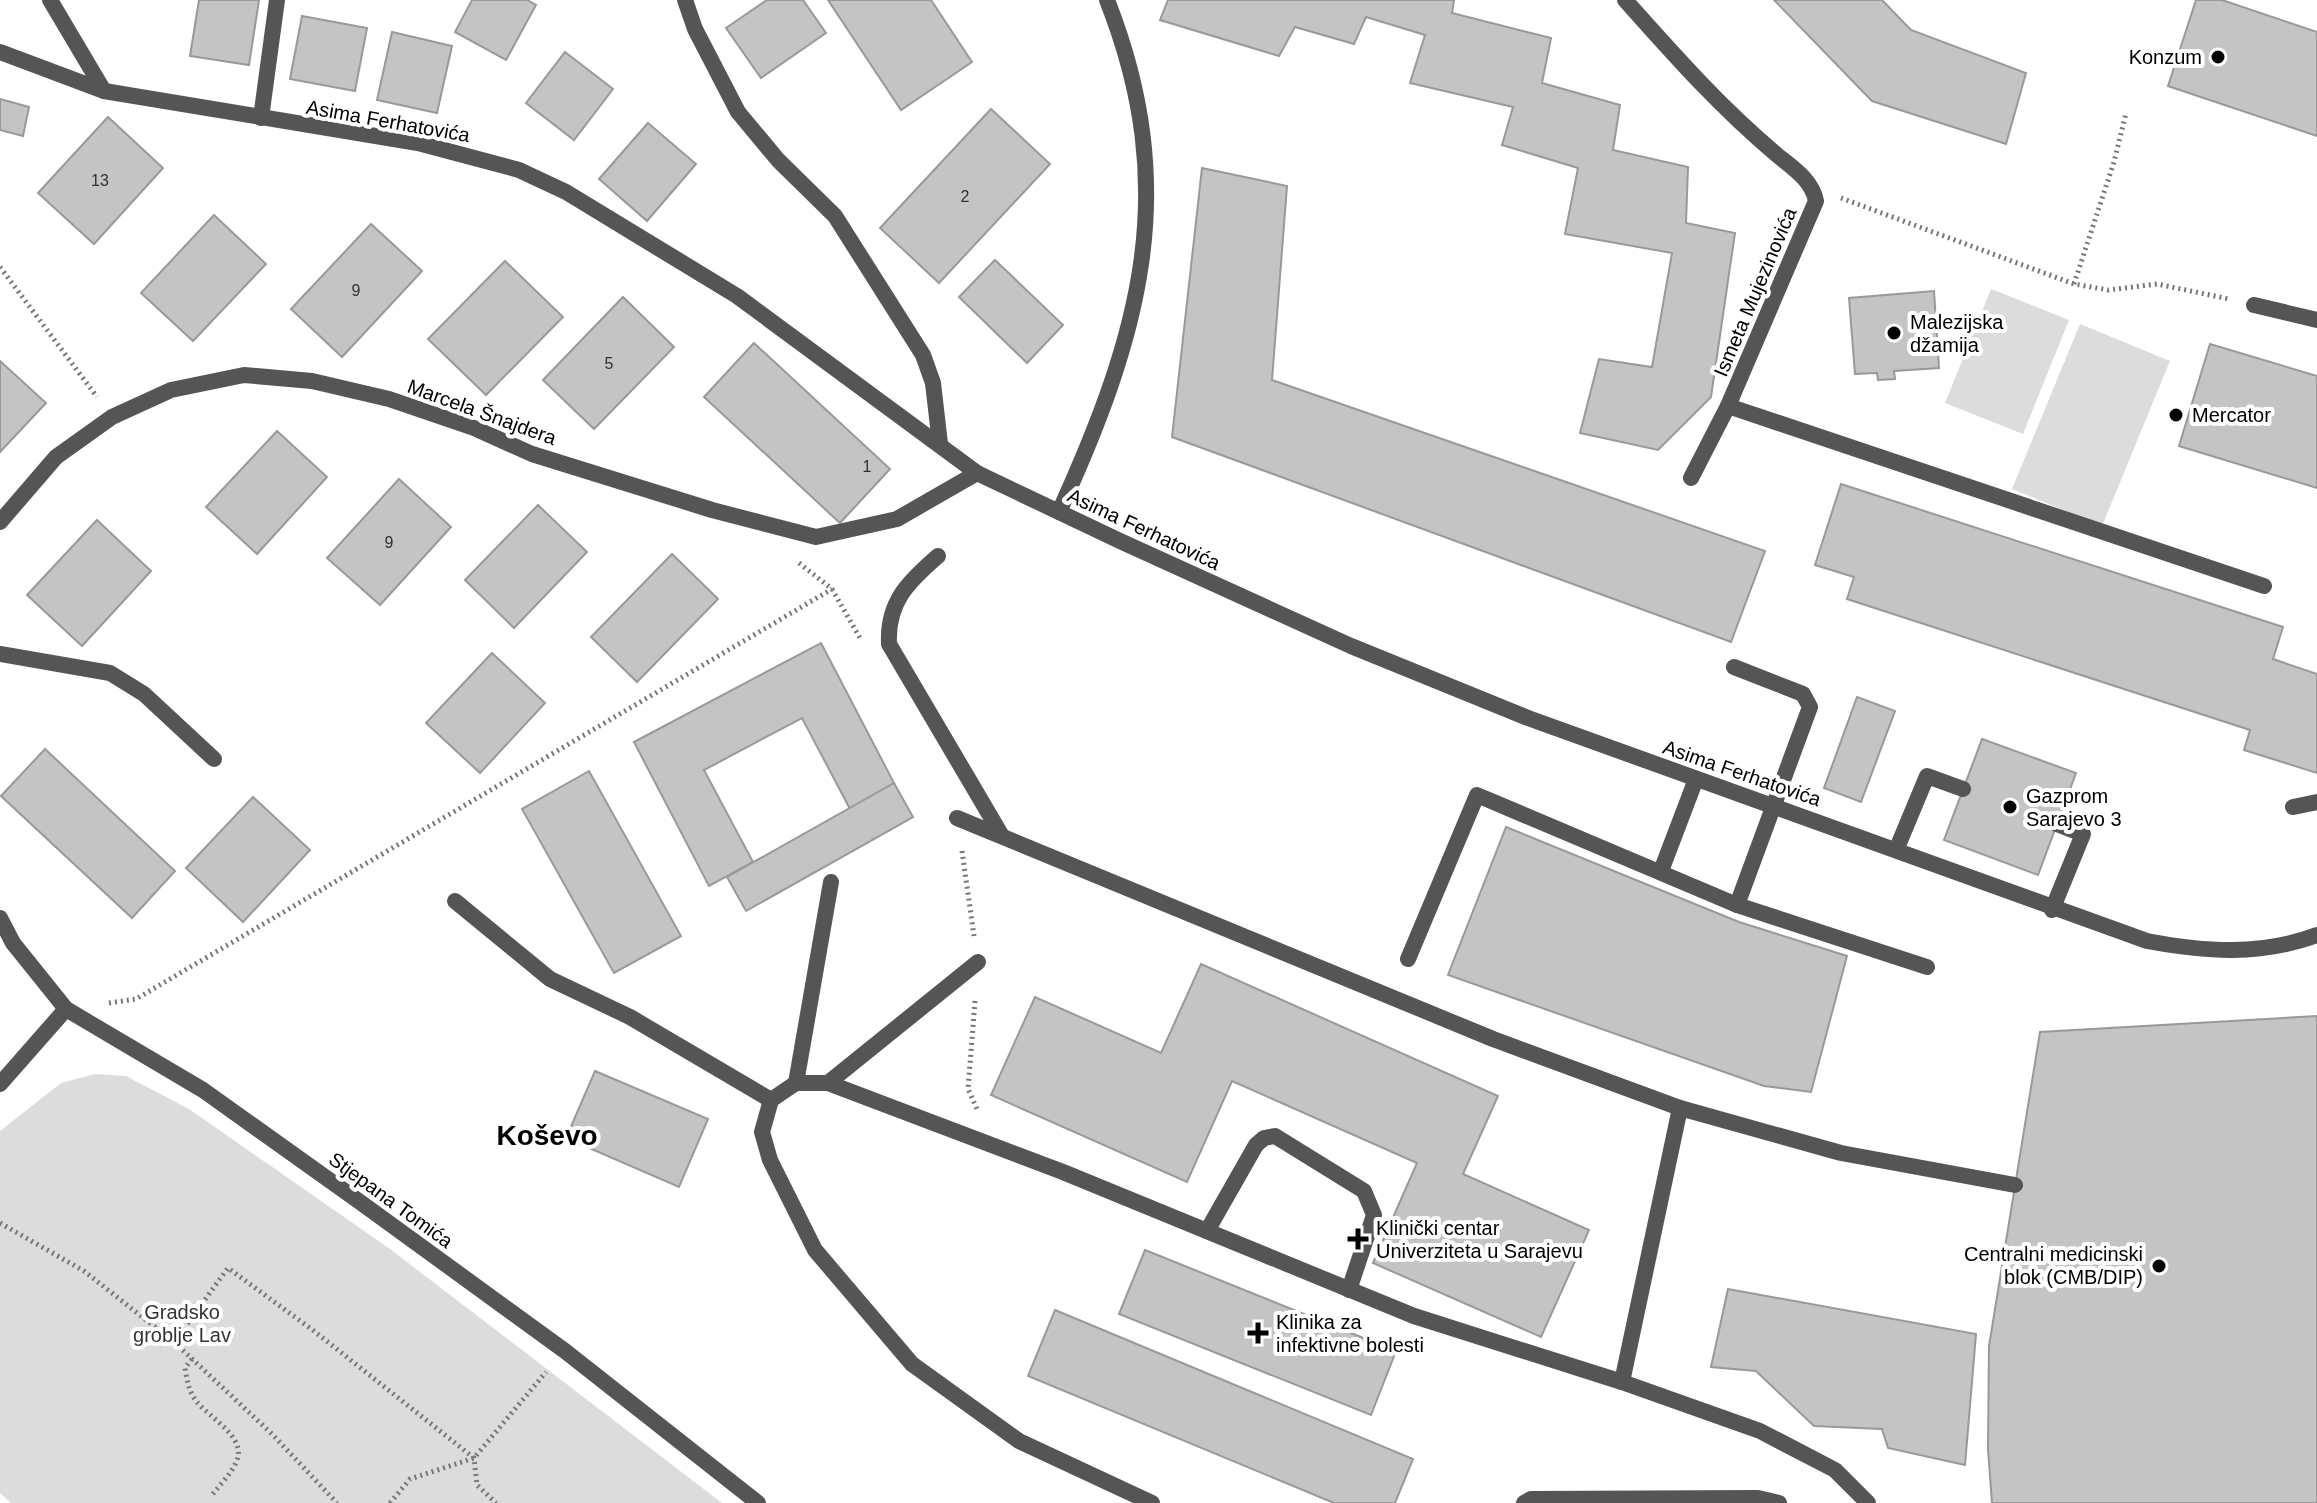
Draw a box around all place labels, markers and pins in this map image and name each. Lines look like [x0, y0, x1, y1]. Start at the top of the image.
place label: Konzum [2129, 46, 2202, 68]
marker: Konzum [2209, 48, 2227, 66]
place label: Malezijska džamija [1910, 311, 2004, 356]
marker: Malezijska džamija [1885, 324, 1903, 342]
place label: Mercator [2192, 404, 2271, 426]
marker: Mercator [2167, 406, 2185, 424]
place label: Gazprom Sarajevo 3 [2026, 785, 2122, 830]
marker: Gazprom Sarajevo 3 [2001, 798, 2019, 816]
place label: Klinički centar Univerziteta u Sarajevu [1376, 1217, 1583, 1262]
marker: Klinički centar Univerziteta u Sarajevu [1347, 1228, 1369, 1250]
place label: Centralni medicinski blok (CMB/DIP) [1964, 1243, 2143, 1288]
marker: Centralni medicinski blok (CMB/DIP) [2150, 1257, 2168, 1275]
place label: Klinika za infektivne bolesti [1276, 1311, 1424, 1356]
marker: Klinika za infektivne bolesti [1247, 1322, 1269, 1344]

